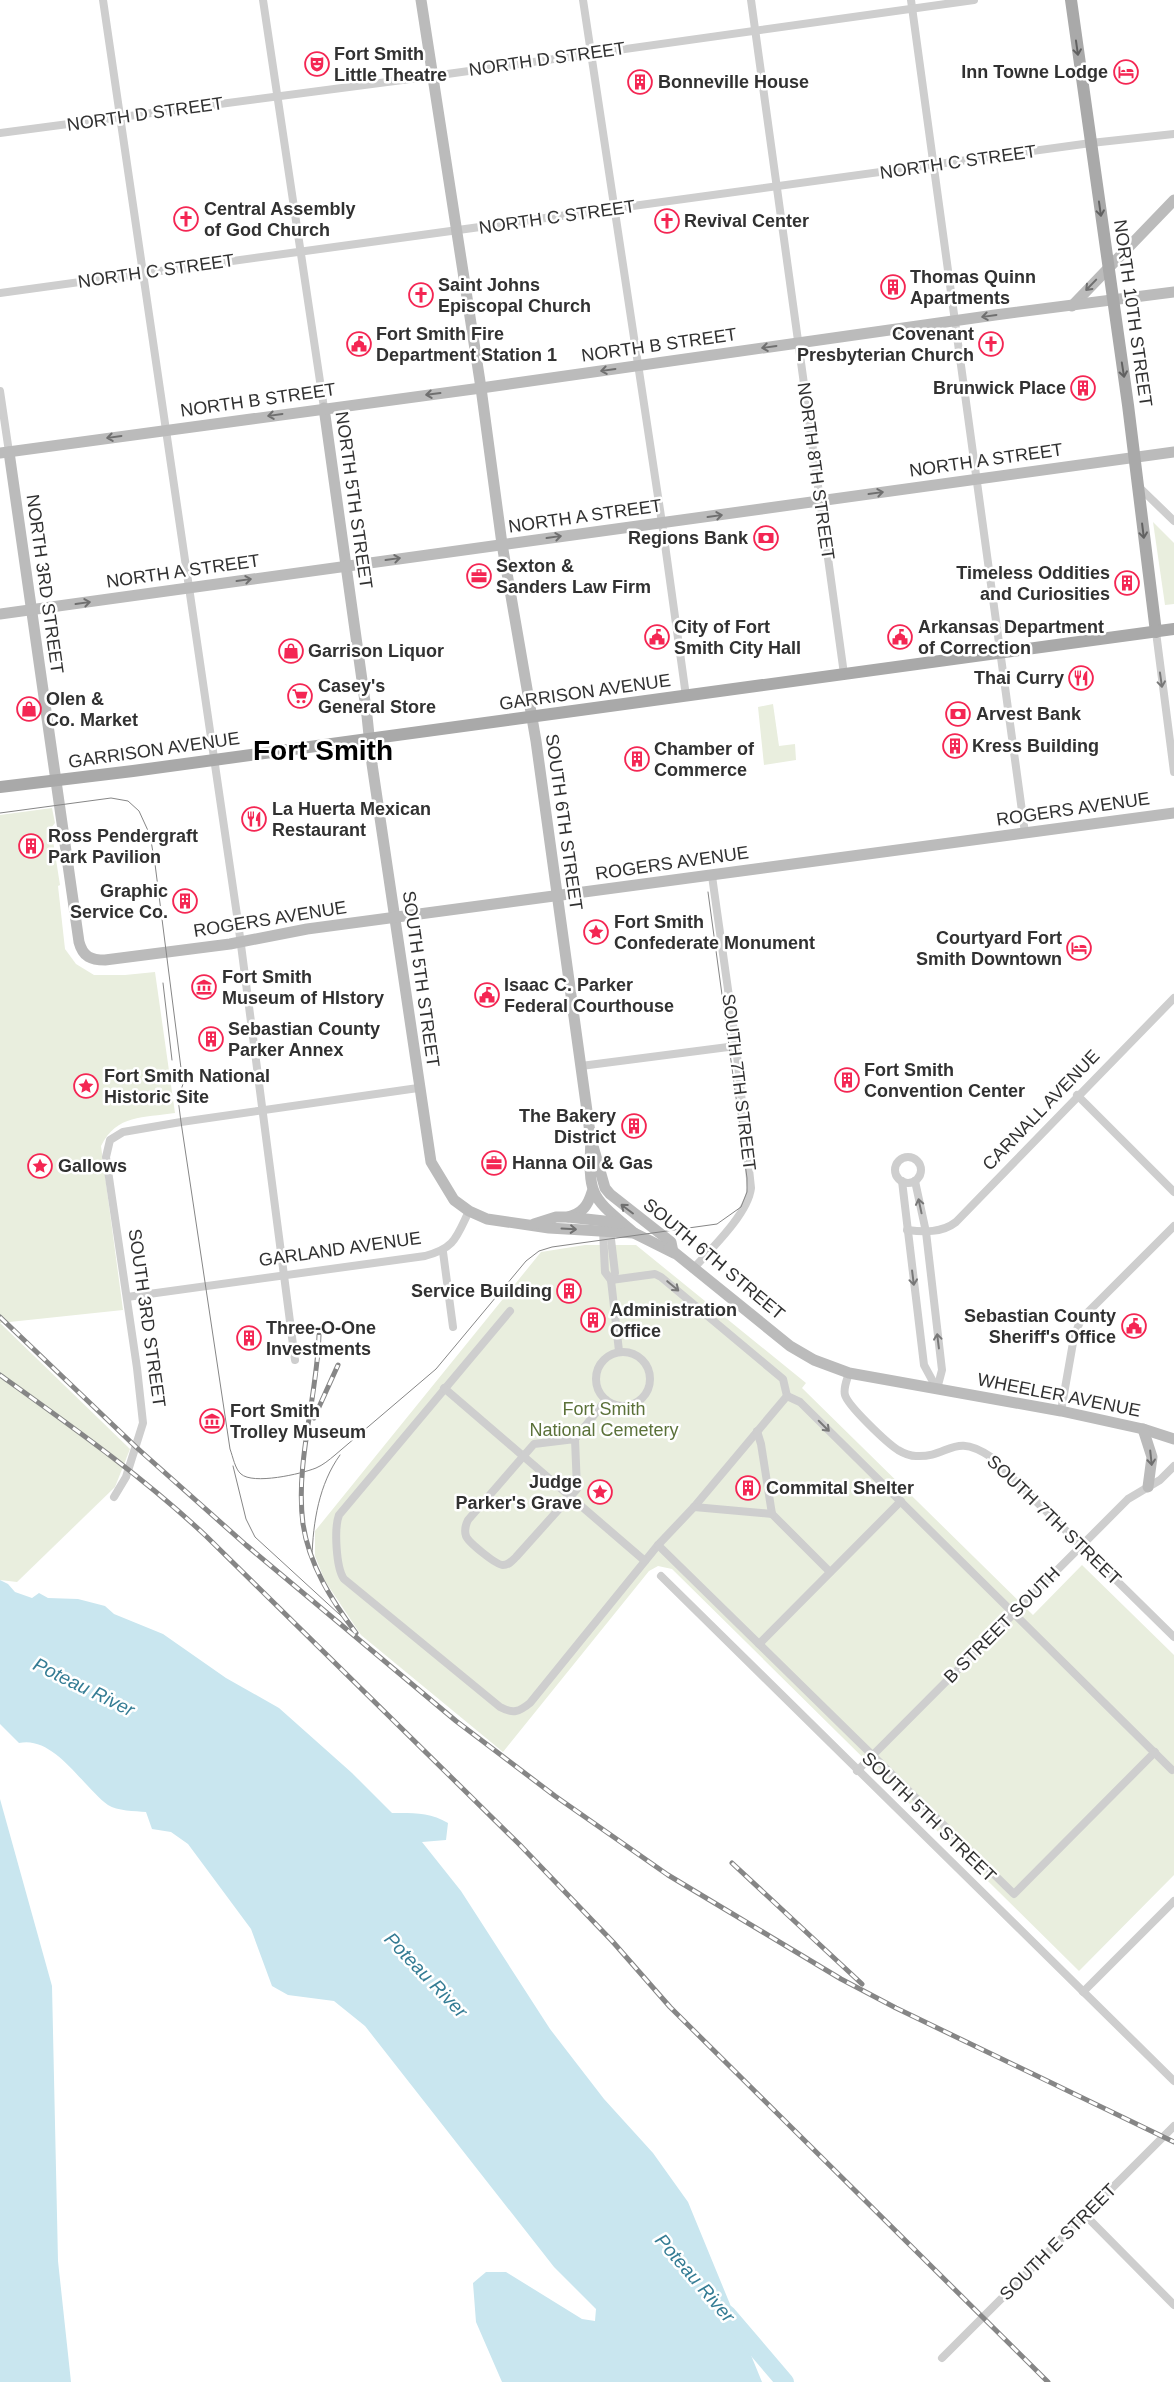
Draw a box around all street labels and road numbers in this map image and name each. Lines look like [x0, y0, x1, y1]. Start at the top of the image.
street label: NORTH D STREET [468, 38, 626, 80]
street label: NORTH D STREET [66, 93, 224, 135]
street label: NORTH C STREET [879, 141, 1037, 183]
street label: NORTH C STREET [478, 196, 636, 238]
street label: NORTH 10TH STREET [1110, 218, 1156, 408]
street label: NORTH C STREET [77, 250, 235, 292]
street label: NORTH B STREET [580, 324, 738, 366]
street label: NORTH B STREET [179, 379, 337, 421]
street label: NORTH 8TH STREET [794, 381, 838, 561]
street label: NORTH 5TH STREET [332, 410, 376, 590]
street label: NORTH A STREET [908, 439, 1064, 481]
street label: NORTH 3RD STREET [23, 493, 67, 675]
street label: NORTH A STREET [507, 495, 663, 537]
street label: NORTH A STREET [105, 550, 261, 592]
street label: GARRISON AVENUE [498, 670, 672, 714]
street label: GARRISON AVENUE [67, 728, 241, 772]
street label: SOUTH 6TH STREET [542, 732, 586, 912]
street label: ROGERS AVENUE [995, 788, 1151, 830]
street label: ROGERS AVENUE [594, 842, 750, 884]
street label: SOUTH 5TH STREET [399, 889, 443, 1069]
street label: ROGERS AVENUE [192, 897, 348, 941]
street label: SOUTH 7TH STREET [718, 992, 760, 1172]
street label: CARNALL AVENUE [979, 1046, 1103, 1174]
street label: SOUTH 6TH STREET [639, 1194, 789, 1324]
street label: SOUTH 3RD STREET [125, 1227, 169, 1409]
street label: GARLAND AVENUE [258, 1228, 422, 1270]
street label: WHEELER AVENUE [976, 1369, 1142, 1421]
street label: SOUTH 7TH STREET [983, 1451, 1125, 1589]
street label: B STREET SOUTH [940, 1563, 1064, 1687]
street label: SOUTH 5TH STREET [858, 1748, 1000, 1886]
street label: SOUTH E STREET [996, 2180, 1120, 2304]

